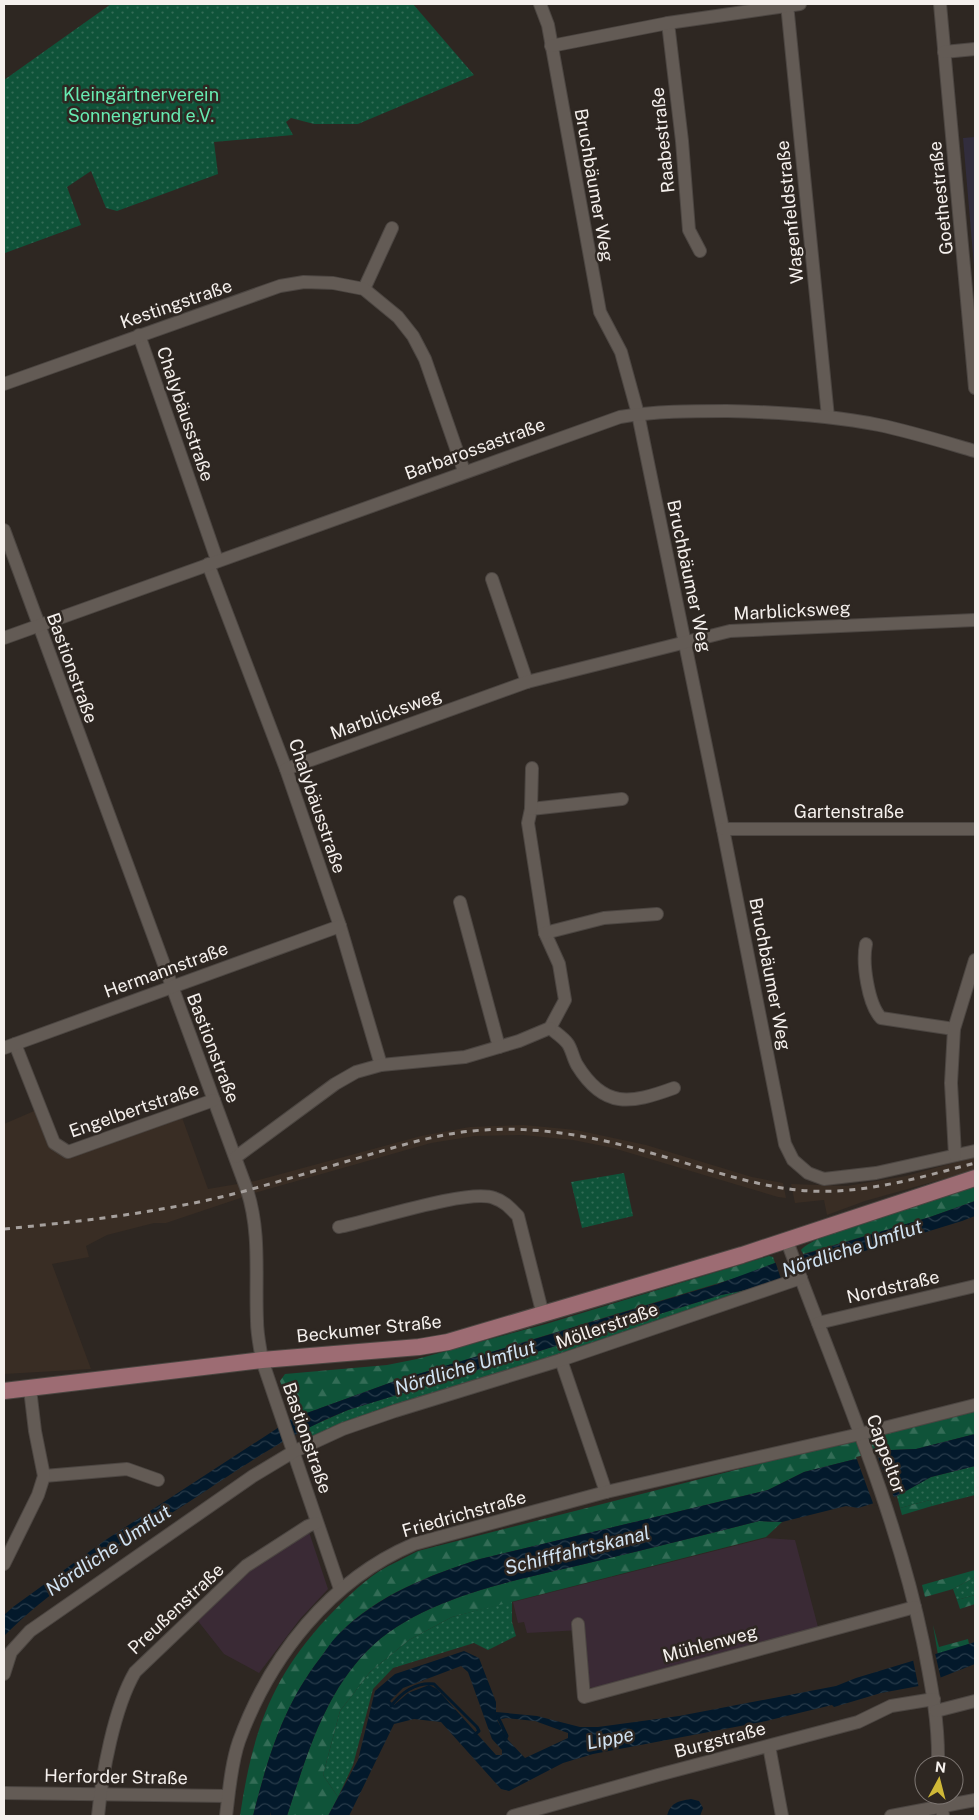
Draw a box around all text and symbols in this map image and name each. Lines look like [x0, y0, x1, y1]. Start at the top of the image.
park label: Kleingärtnerverein Sonnengrund e.V. [63, 84, 219, 126]
street label: Raabestraße [647, 86, 678, 194]
street label: Bruchbäumer Weg [571, 107, 618, 263]
street label: Wagenfeldstraße [772, 139, 807, 285]
street label: Goethestraße [924, 140, 957, 256]
street label: Kestingstraße [117, 275, 235, 333]
street label: Chalybäusstraße [153, 344, 218, 484]
street label: Barbarossastraße [402, 413, 548, 484]
street label: Bruchbäumer Weg [663, 498, 716, 654]
street label: Marblicksweg [733, 597, 851, 624]
street label: Bastionstraße [43, 610, 102, 726]
street label: Marblicksweg [327, 684, 445, 743]
street label: Chalybäusstraße [285, 736, 350, 876]
street label: Gartenstraße [794, 801, 904, 822]
street label: Bruchbäumer Weg [745, 896, 796, 1052]
street label: Hermannstraße [101, 937, 231, 1002]
street label: Bastionstraße [183, 990, 244, 1106]
street label: Engelbertstraße [66, 1077, 201, 1142]
water label: Nördliche Umflut [779, 1215, 925, 1281]
street label: Nordstraße [844, 1266, 941, 1307]
street label: Möllerstraße [553, 1298, 661, 1353]
street label: Beckumer Straße [295, 1310, 443, 1347]
water label: Nördliche Umflut [392, 1335, 538, 1399]
street label: Bastionstraße [279, 1380, 336, 1496]
street label: Cappeltor [862, 1411, 910, 1496]
street label: Friedrichstraße [399, 1486, 528, 1541]
water label: Nördliche Umflut [41, 1500, 175, 1600]
water label: Schifffahrtskanal [502, 1521, 652, 1579]
street label: Preußenstraße [123, 1559, 228, 1658]
street label: Mühlenweg [660, 1621, 760, 1666]
street label: Burgstraße [672, 1717, 768, 1762]
water label: Lippe [585, 1723, 635, 1753]
north arrow [914, 1755, 964, 1805]
text: N [934, 1758, 947, 1776]
street label: Herforder Straße [44, 1765, 188, 1788]

